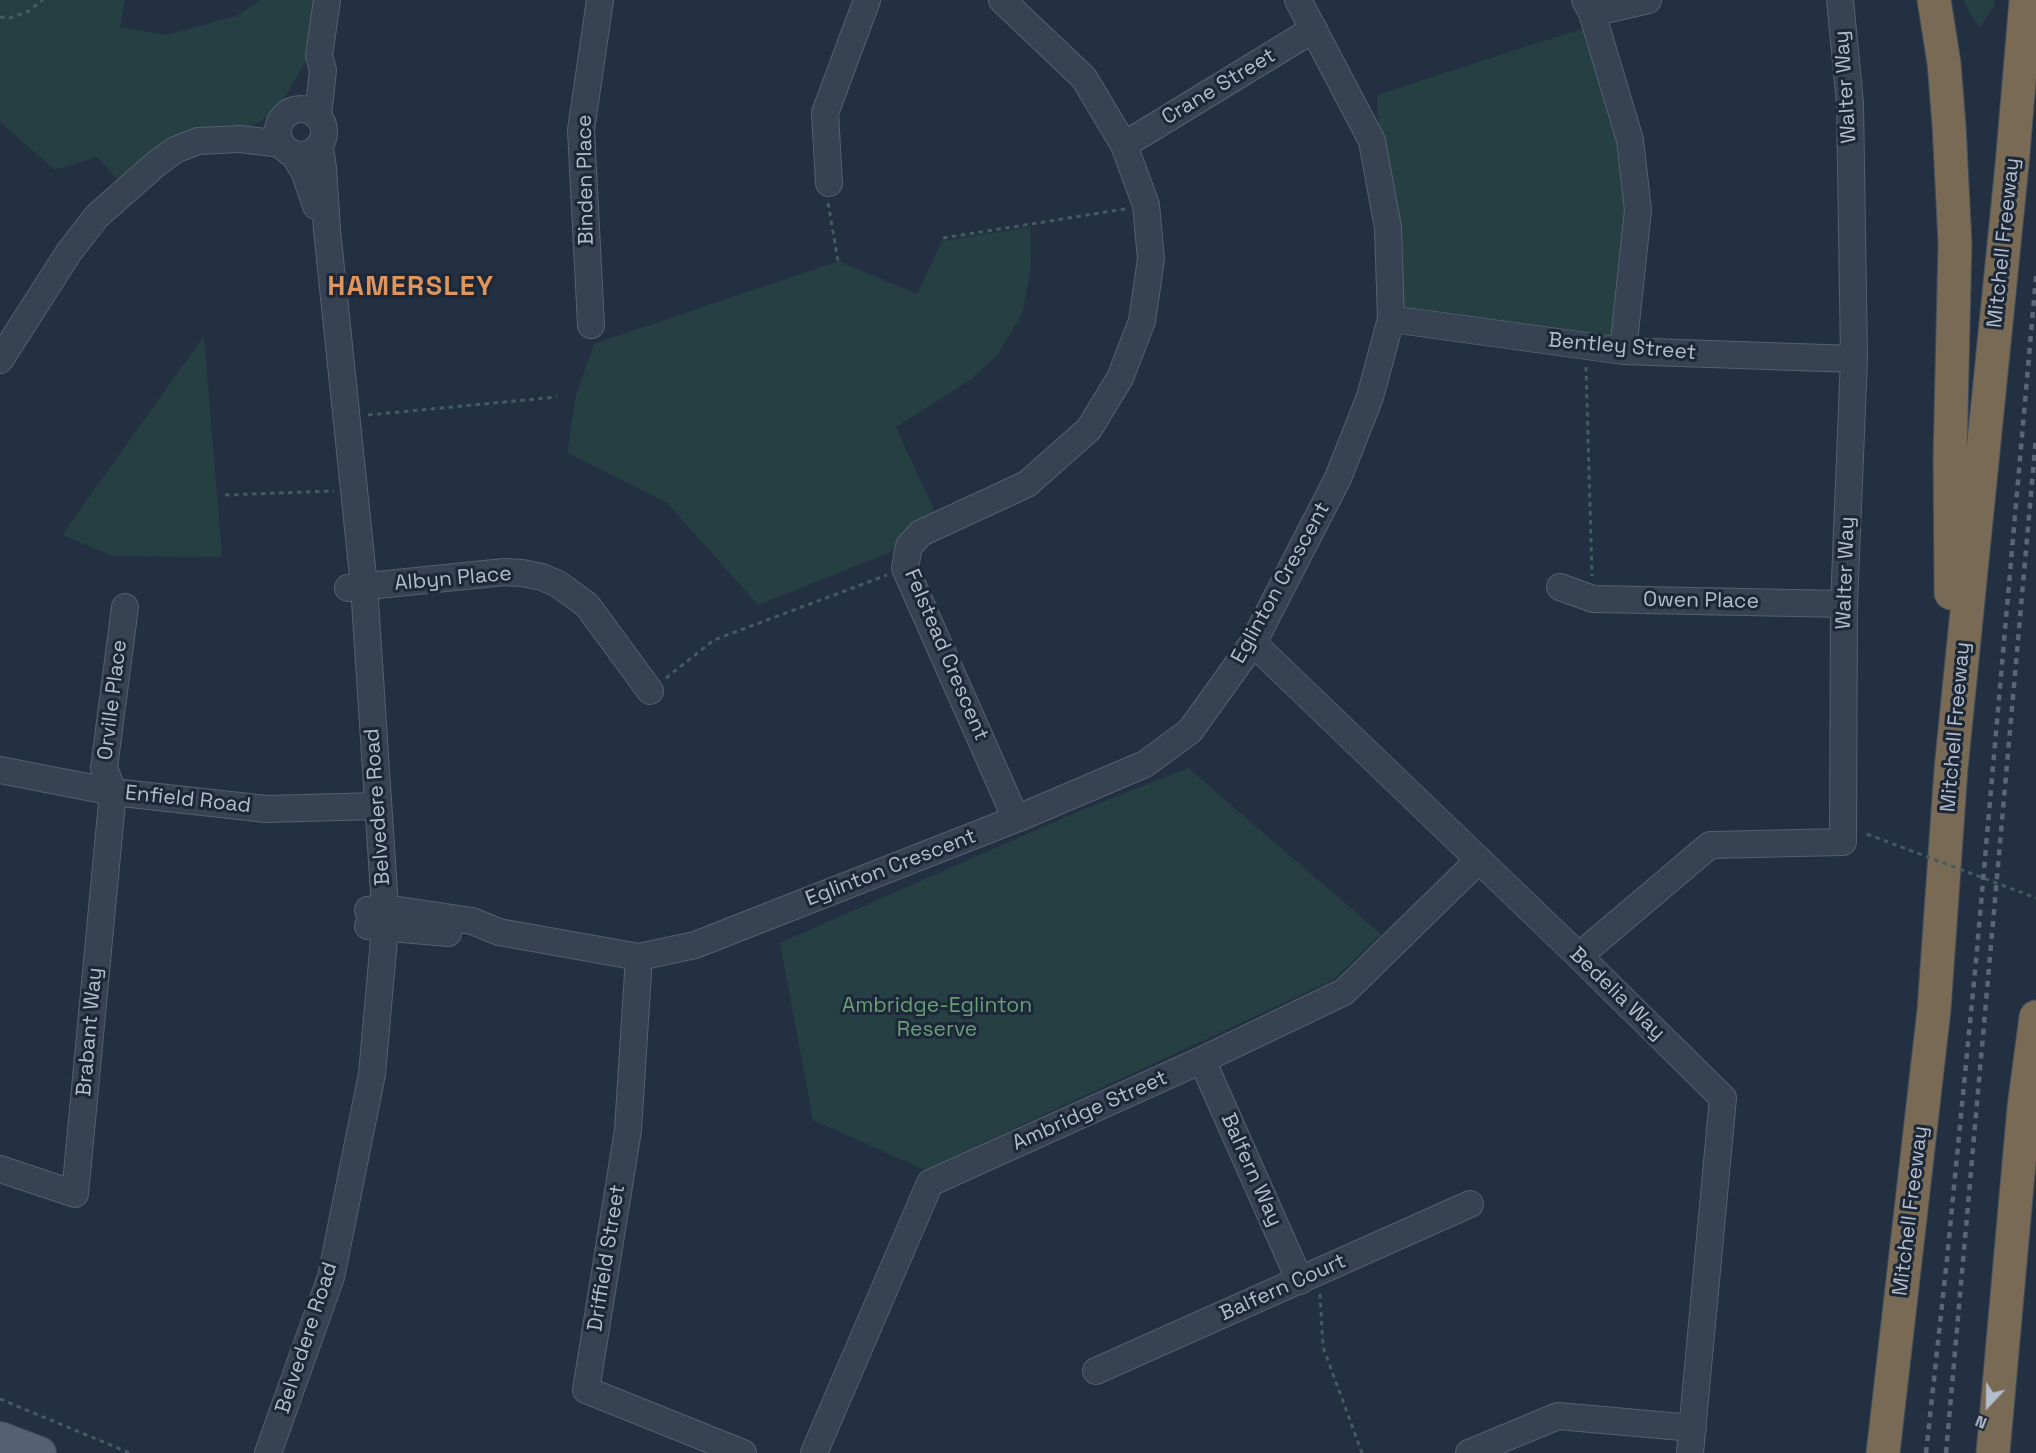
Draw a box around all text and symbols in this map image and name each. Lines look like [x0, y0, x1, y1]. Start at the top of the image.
street label: Walter Way [1829, 30, 1863, 144]
street label: Crane Street [1158, 43, 1280, 131]
street label: Binden Place [572, 114, 600, 246]
street label: Mitchell Freeway [1983, 157, 2025, 329]
district label: HAMERSLEY [328, 272, 494, 304]
street label: Bentley Street [1547, 328, 1697, 366]
street label: Eglinton Crescent [1226, 498, 1336, 668]
street label: Walter Way [1831, 516, 1861, 630]
street label: Albyn Place [393, 561, 513, 597]
street label: Felstead Crescent [898, 565, 994, 745]
street label: Owen Place [1643, 587, 1759, 615]
street label: Orville Place [93, 638, 133, 762]
street label: Mitchell Freeway [1936, 641, 1976, 813]
street label: Belvedere Road [360, 727, 396, 887]
street label: Enfield Road [124, 781, 252, 819]
street label: Eglinton Crescent [802, 824, 980, 912]
street label: Bedelia Way [1564, 942, 1670, 1046]
street label: Brabant Way [72, 966, 108, 1098]
park label: Ambridge-Eglinton Reserve [842, 993, 1032, 1043]
street label: Ambridge Street [1009, 1066, 1171, 1156]
street label: Balfern Way [1215, 1109, 1287, 1231]
street label: Mitchell Freeway [1888, 1125, 1934, 1297]
street label: Driffield Street [583, 1183, 631, 1333]
street label: Balfern Court [1216, 1249, 1350, 1327]
street label: Belvedere Road [271, 1259, 343, 1417]
north arrow [1958, 1375, 2018, 1435]
text: N [1972, 1410, 1990, 1434]

